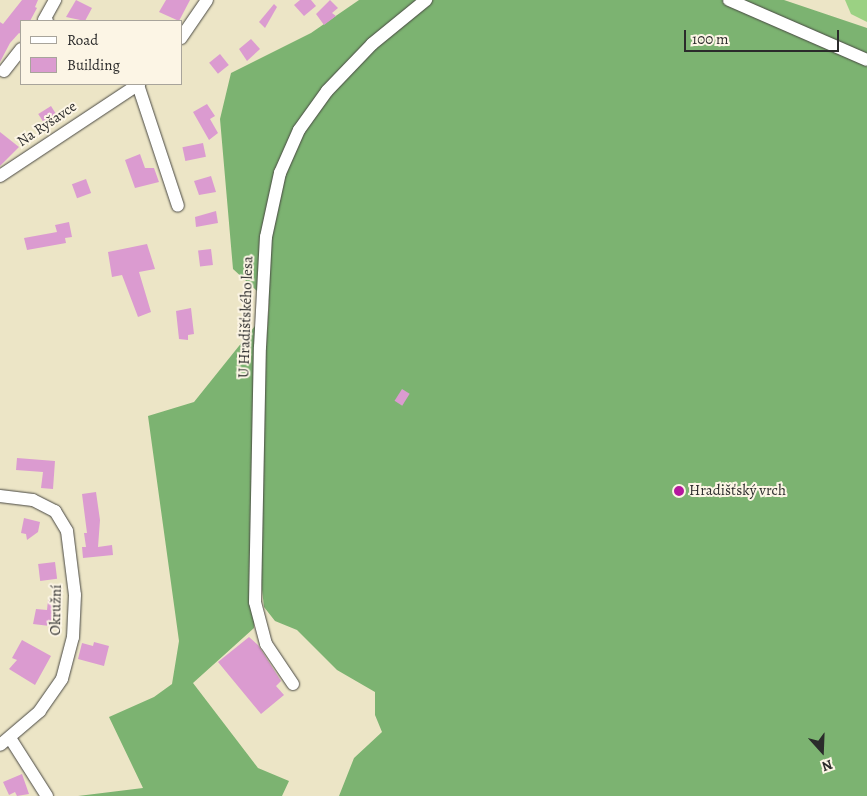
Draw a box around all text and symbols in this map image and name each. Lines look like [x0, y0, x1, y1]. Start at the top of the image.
legend [20, 20, 182, 85]
scale bar [687, 20, 842, 52]
text: 100 m [692, 29, 729, 49]
text: Road [67, 30, 98, 50]
text: Building [67, 55, 120, 75]
street label: Na Ryšavce [14, 98, 80, 150]
street label: U Hradišťského lesa [235, 256, 257, 378]
place label: Hradišťský vrch [689, 482, 786, 500]
marker: Hradišťský vrch [673, 485, 685, 497]
street label: Okružní [47, 584, 65, 636]
north arrow [797, 726, 847, 776]
text: N [819, 755, 835, 776]

